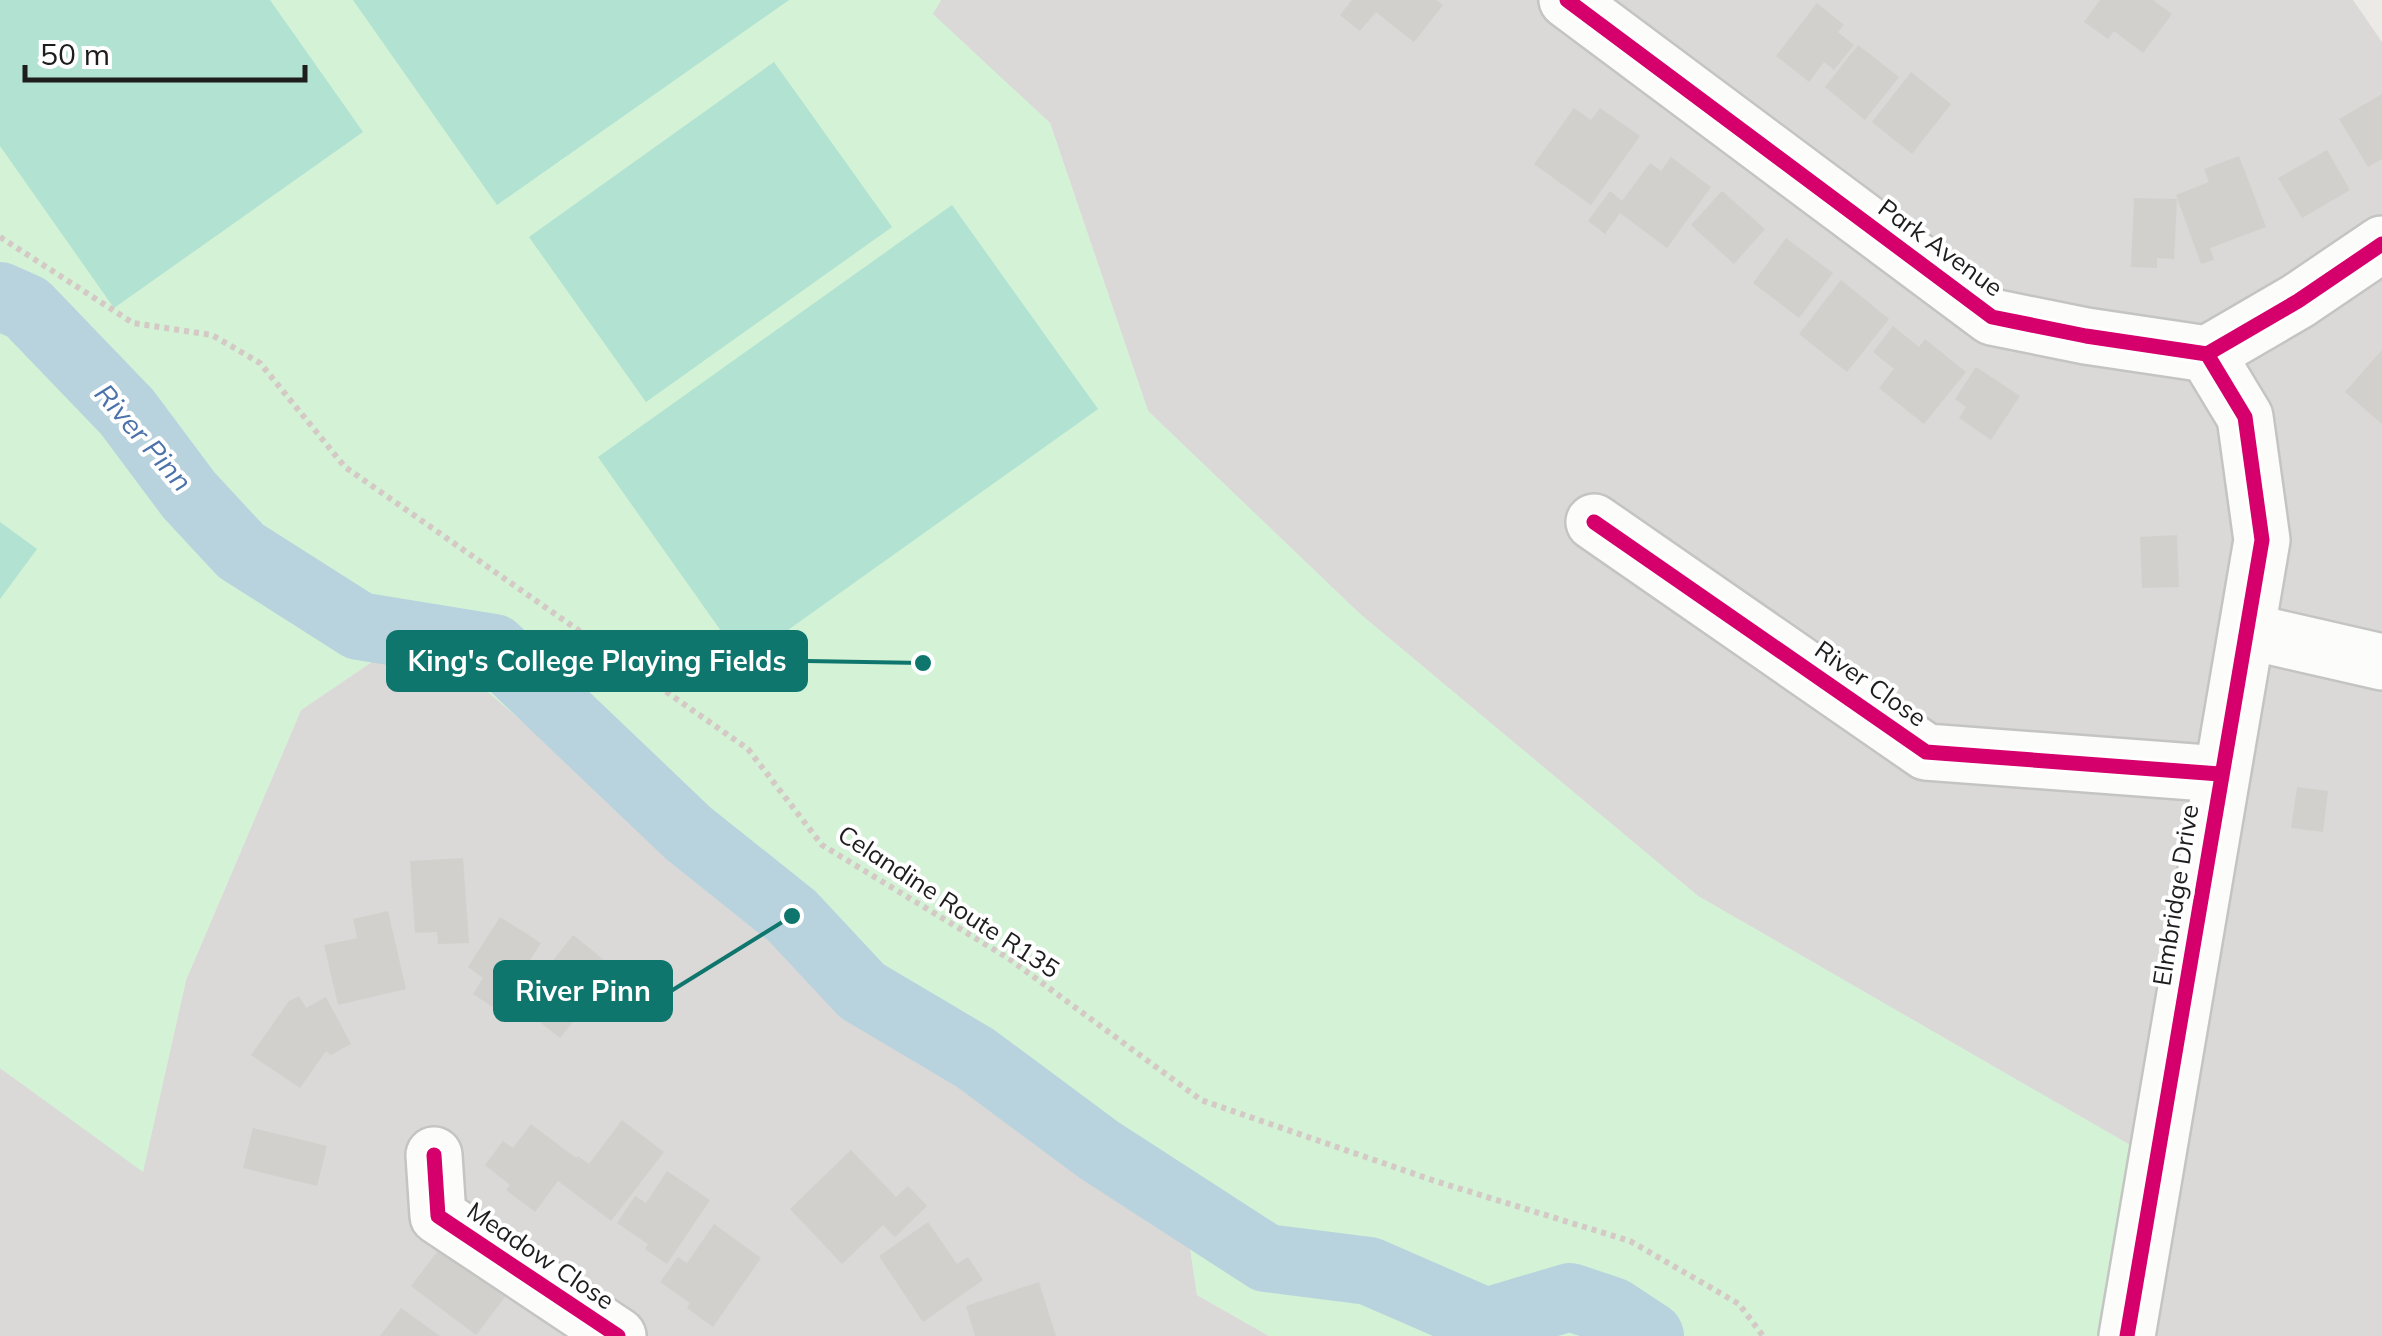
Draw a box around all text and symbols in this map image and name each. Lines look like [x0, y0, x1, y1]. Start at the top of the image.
scale bar [25, 20, 305, 82]
text: 50 m [40, 35, 110, 73]
street label: Park Avenue [1873, 191, 2009, 303]
water label: River Pinn [88, 376, 200, 498]
callout: King's College Playing Fields [388, 632, 806, 690]
street label: River Close [1809, 633, 1933, 733]
text: King's College Playing Fields [408, 643, 786, 678]
street label: Elmbridge Drive [2145, 802, 2205, 988]
street label: Celandine Route R135 [832, 818, 1066, 984]
callout: River Pinn [495, 962, 671, 1020]
text: River Pinn [515, 973, 651, 1008]
street label: Meadow Close [462, 1194, 620, 1316]

